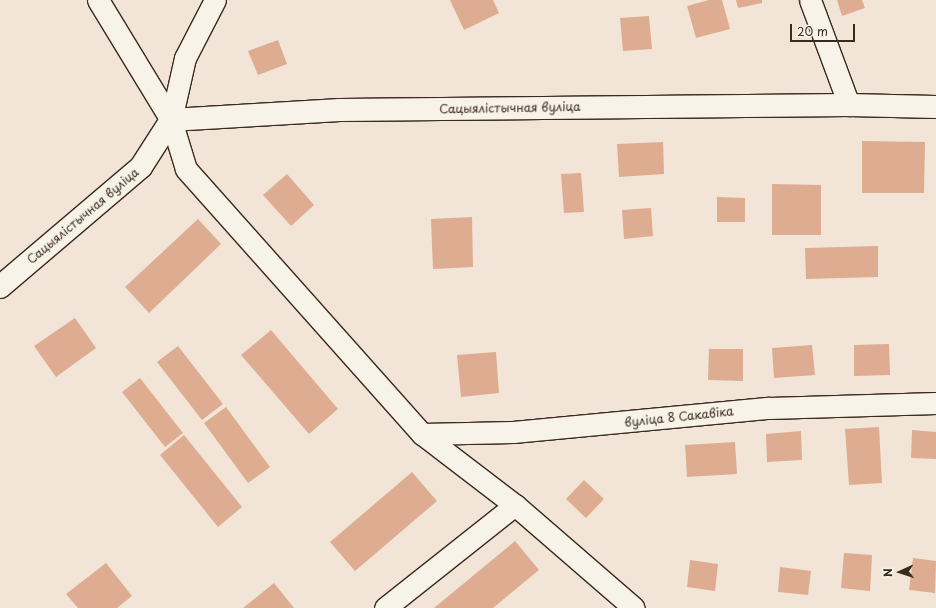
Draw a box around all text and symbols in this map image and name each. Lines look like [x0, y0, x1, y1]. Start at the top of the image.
scale bar [792, 16, 857, 42]
text: 20 m [797, 22, 828, 40]
street label: Сацыялістычная вуліца [439, 100, 581, 116]
street label: Сацыялістычная вуліца [24, 165, 142, 267]
street label: вуліца 8 Сакавіка [623, 404, 735, 430]
north arrow [880, 552, 920, 592]
text: N [879, 568, 896, 577]

